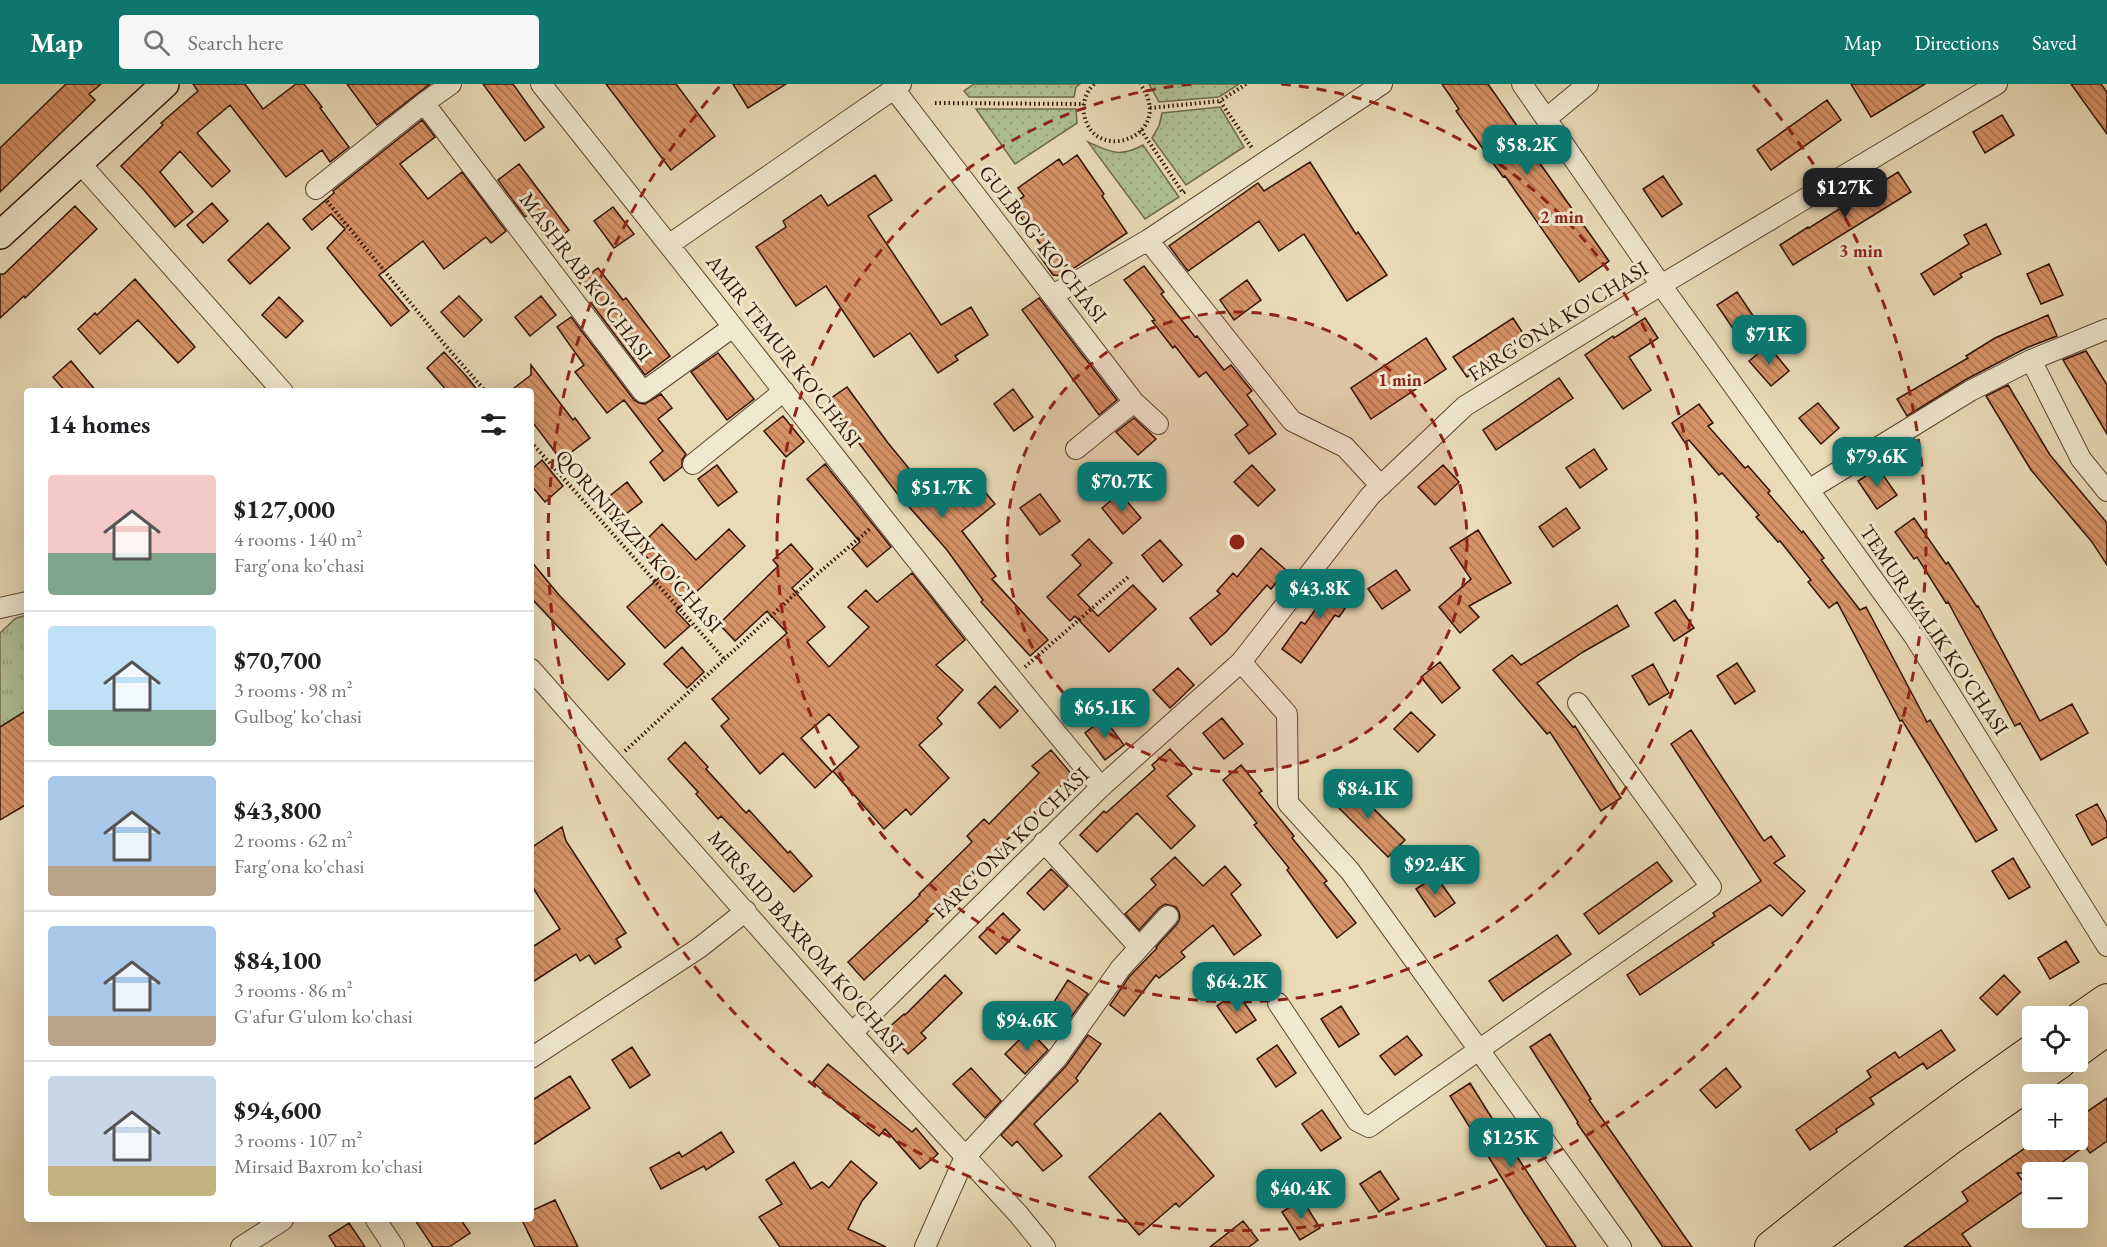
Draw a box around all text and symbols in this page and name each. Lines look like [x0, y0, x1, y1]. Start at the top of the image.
search box [119, 15, 539, 69]
text: Map [30, 24, 83, 60]
icon: search [140, 26, 173, 59]
text: Search here [188, 28, 283, 57]
text: Map [1844, 29, 1881, 56]
text: Directions [1914, 29, 1999, 56]
text: Saved [2032, 29, 2077, 56]
pin: $58.2K [1478, 125, 1576, 176]
text: $58.2K [1496, 131, 1558, 157]
street label: GULBOG' KO'CHASI [973, 159, 1113, 328]
pin: $127K [1803, 168, 1887, 219]
text: $127K [1817, 174, 1873, 200]
street label: MASHRAB KO'CHASI [514, 187, 659, 367]
text: 2 min [1540, 205, 1584, 228]
text: 3 min [1839, 239, 1883, 262]
street label: AMIR TEMUR KO'CHASI [700, 248, 868, 452]
street label: FARG'ONA KO'CHASI [1463, 254, 1653, 387]
pin: $71K [1733, 315, 1805, 366]
text: $71K [1746, 321, 1792, 347]
text: 1 min [1378, 368, 1422, 391]
text: 14 homes [48, 407, 150, 441]
icon: filters [477, 408, 510, 441]
pin: $79.6K [1828, 437, 1926, 488]
street label: QORINIYAZIY KO'CHASI [549, 443, 729, 639]
text: $79.6K [1846, 443, 1908, 469]
pin: $70.7K [1073, 462, 1171, 513]
pin: $51.7K [893, 468, 991, 519]
text: $70.7K [1091, 468, 1153, 494]
text: $51.7K [911, 474, 973, 500]
text: $127,000 [234, 492, 335, 526]
icon: home [96, 499, 168, 571]
street label: TEMUR MALIK KO'CHASI [1854, 519, 2015, 740]
text: 4 rooms · 140 m² [234, 526, 362, 552]
centre of rings [1227, 532, 1247, 552]
text: Farg'ona ko'chasi [234, 552, 365, 578]
pin: $43.8K [1271, 569, 1369, 620]
text: $43.8K [1289, 575, 1351, 601]
text: $70,700 [234, 643, 321, 677]
icon: home [96, 650, 168, 722]
text: 3 rooms · 98 m² [234, 677, 353, 703]
pin: $65.1K [1056, 688, 1154, 739]
text: $65.1K [1074, 694, 1136, 720]
text: Gulbog' ko'chasi [234, 703, 362, 729]
street label: FARG'ONA KO'CHASI [927, 761, 1095, 924]
pin: $84.1K [1319, 769, 1417, 820]
text: $84.1K [1337, 775, 1399, 801]
text: $43,800 [234, 793, 321, 827]
icon: home [96, 800, 168, 872]
street label: MIRSAID BAXROM KO'CHASI [702, 825, 910, 1059]
text: 2 rooms · 62 m² [234, 827, 353, 853]
pin: $92.4K [1386, 845, 1484, 896]
text: $92.4K [1404, 851, 1466, 877]
text: Farg'ona ko'chasi [234, 853, 365, 879]
text: $84,100 [234, 943, 321, 977]
icon: home [96, 950, 168, 1022]
pin: $64.2K [1188, 962, 1286, 1013]
text: $64.2K [1206, 968, 1268, 994]
text: 3 rooms · 86 m² [234, 977, 353, 1003]
pin: $94.6K [978, 1001, 1076, 1052]
text: G'afur G'ulom ko'chasi [234, 1003, 413, 1029]
map controls [2022, 1006, 2088, 1228]
button: locate [2022, 1006, 2088, 1072]
text: $94.6K [996, 1007, 1058, 1033]
button: + [2022, 1084, 2088, 1150]
text: $94,600 [234, 1093, 321, 1127]
icon: home [96, 1100, 168, 1172]
pin: $125K [1469, 1118, 1553, 1169]
text: $125K [1483, 1124, 1539, 1150]
text: 3 rooms · 107 m² [234, 1127, 362, 1153]
text: Mirsaid Baxrom ko'chasi [234, 1153, 423, 1179]
button: − [2022, 1162, 2088, 1228]
pin: $40.4K [1252, 1169, 1350, 1220]
text: $40.4K [1270, 1175, 1332, 1201]

